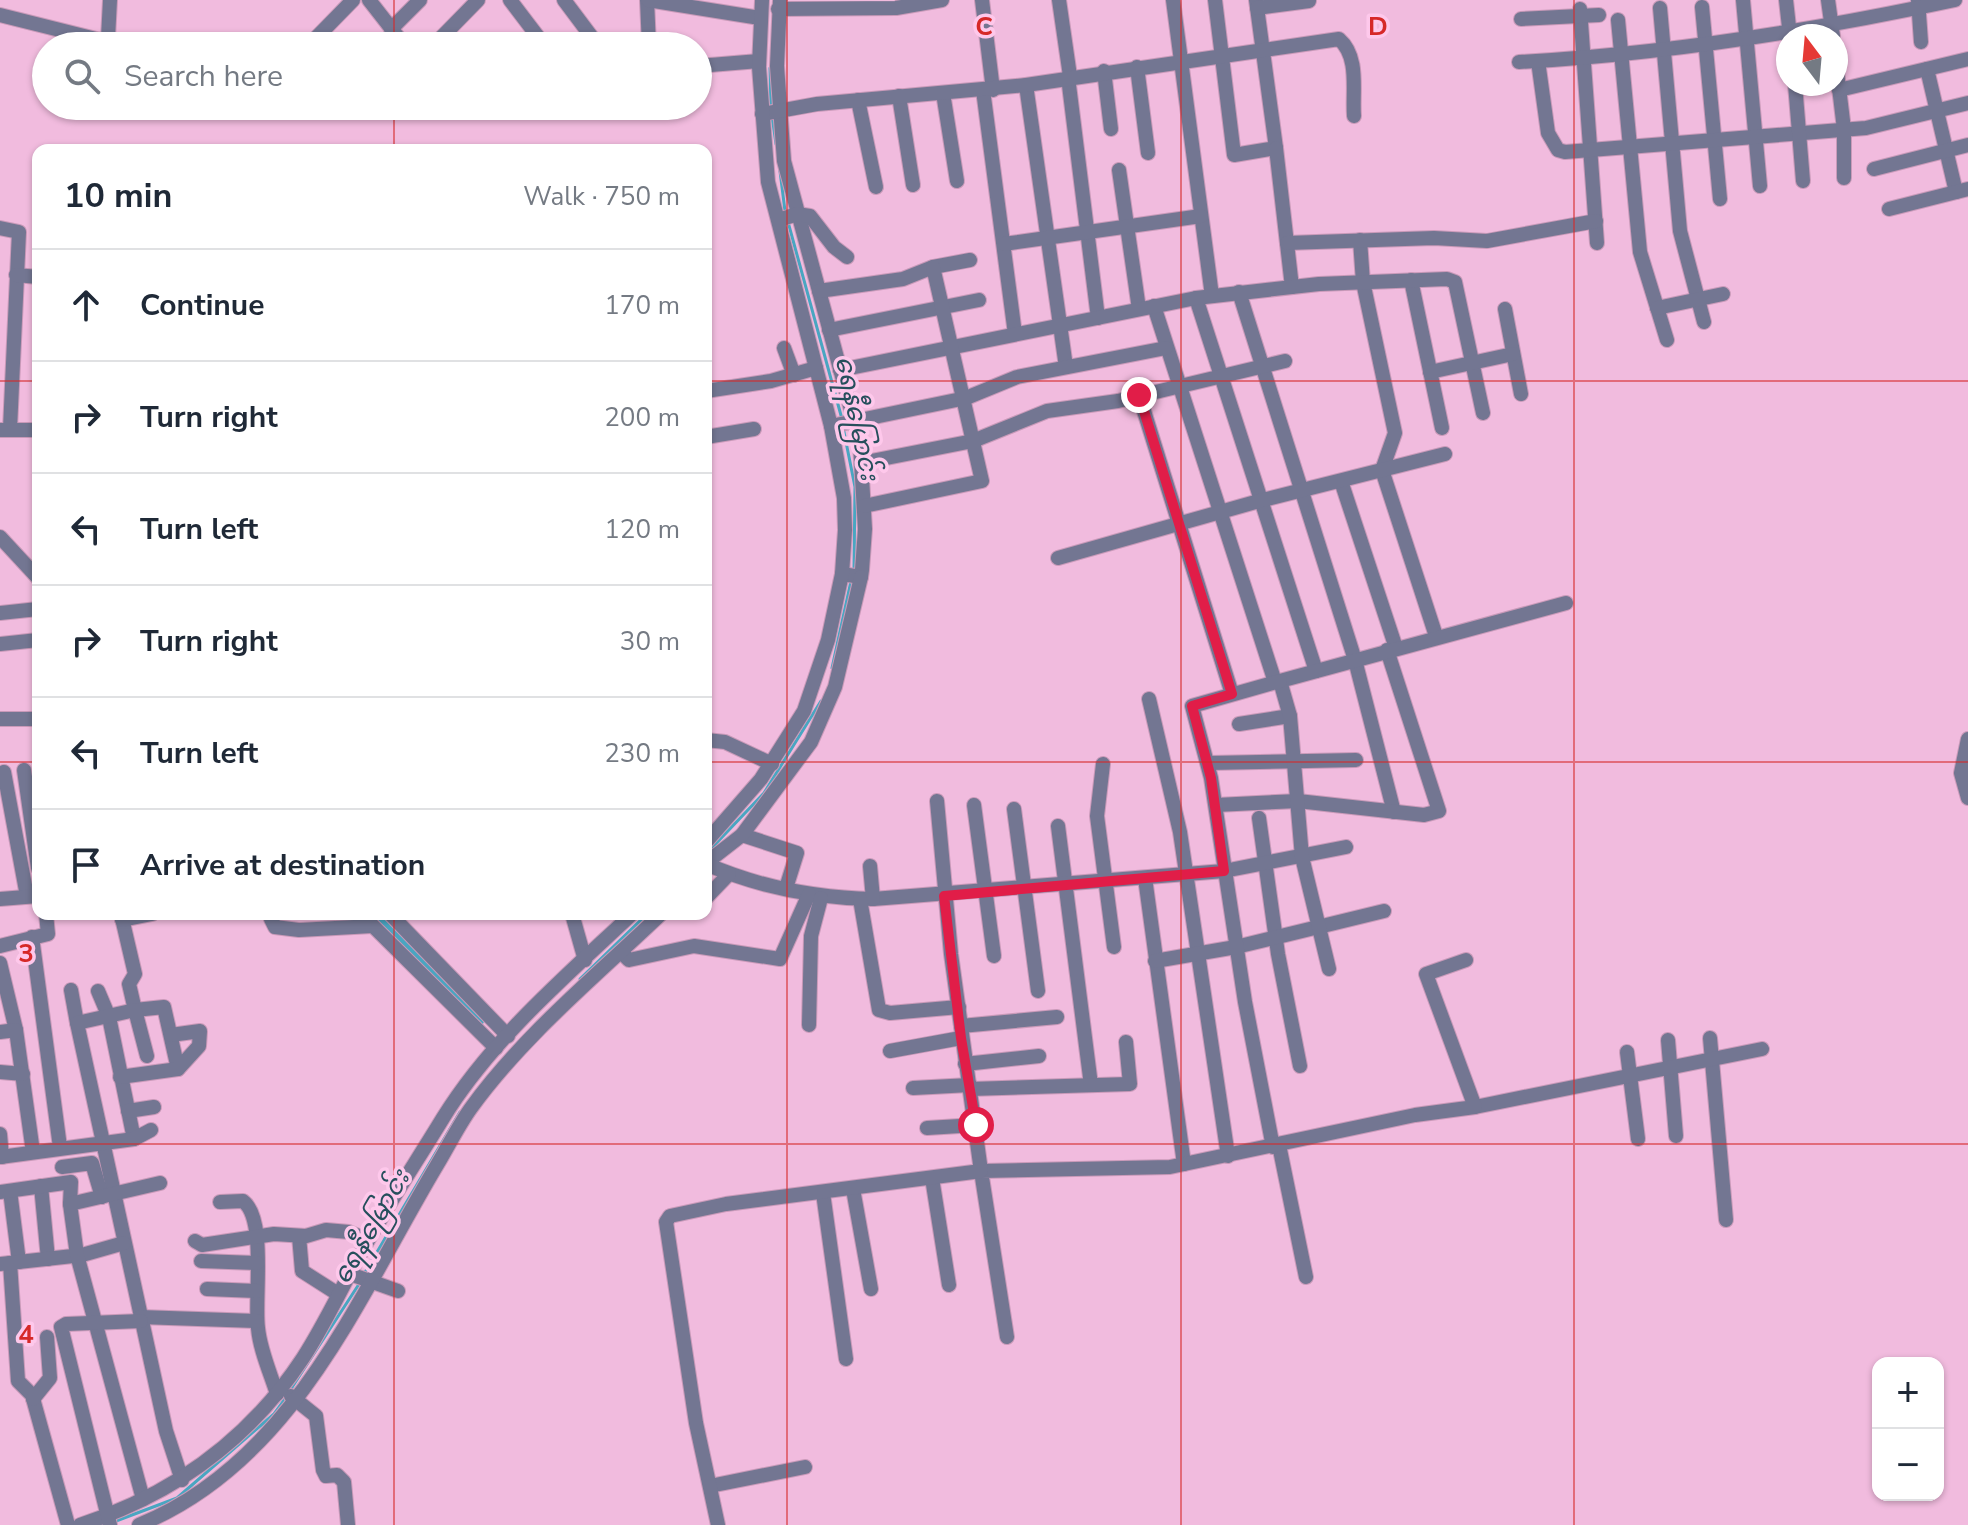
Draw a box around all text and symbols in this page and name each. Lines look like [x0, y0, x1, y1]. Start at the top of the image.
text: C [975, 9, 993, 44]
text: D [1368, 9, 1388, 44]
north arrow [1776, 24, 1848, 96]
search box [32, 32, 712, 120]
icon: search [60, 54, 104, 98]
text: Search here [124, 56, 283, 97]
text: 10 min [64, 173, 172, 219]
text: Walk · 750 m [523, 179, 680, 214]
icon: ahead [64, 283, 108, 327]
text: Continue [140, 285, 265, 326]
text: 170 m [604, 288, 680, 323]
water label: ရေနီမြောင်း [823, 352, 889, 486]
route end [1121, 377, 1157, 413]
icon: right [64, 395, 108, 439]
text: Turn right [140, 397, 278, 438]
text: 200 m [604, 400, 680, 435]
icon: left [64, 507, 108, 551]
text: Turn left [140, 509, 258, 550]
text: 120 m [604, 512, 680, 547]
icon: right [64, 619, 108, 663]
text: Turn right [140, 621, 278, 662]
text: 30 m [620, 624, 680, 659]
icon: left [64, 731, 108, 775]
text: Turn left [140, 733, 258, 774]
text: 230 m [604, 736, 680, 771]
icon: arrive [64, 843, 108, 887]
text: Arrive at destination [140, 845, 425, 886]
text: 3 [18, 936, 34, 971]
route start [958, 1107, 994, 1143]
water label: ရေနီမြောင်း [323, 1161, 422, 1292]
text: 4 [18, 1317, 34, 1352]
map controls [1872, 1357, 1944, 1501]
button: + [1872, 1357, 1944, 1429]
button: − [1872, 1429, 1944, 1501]

